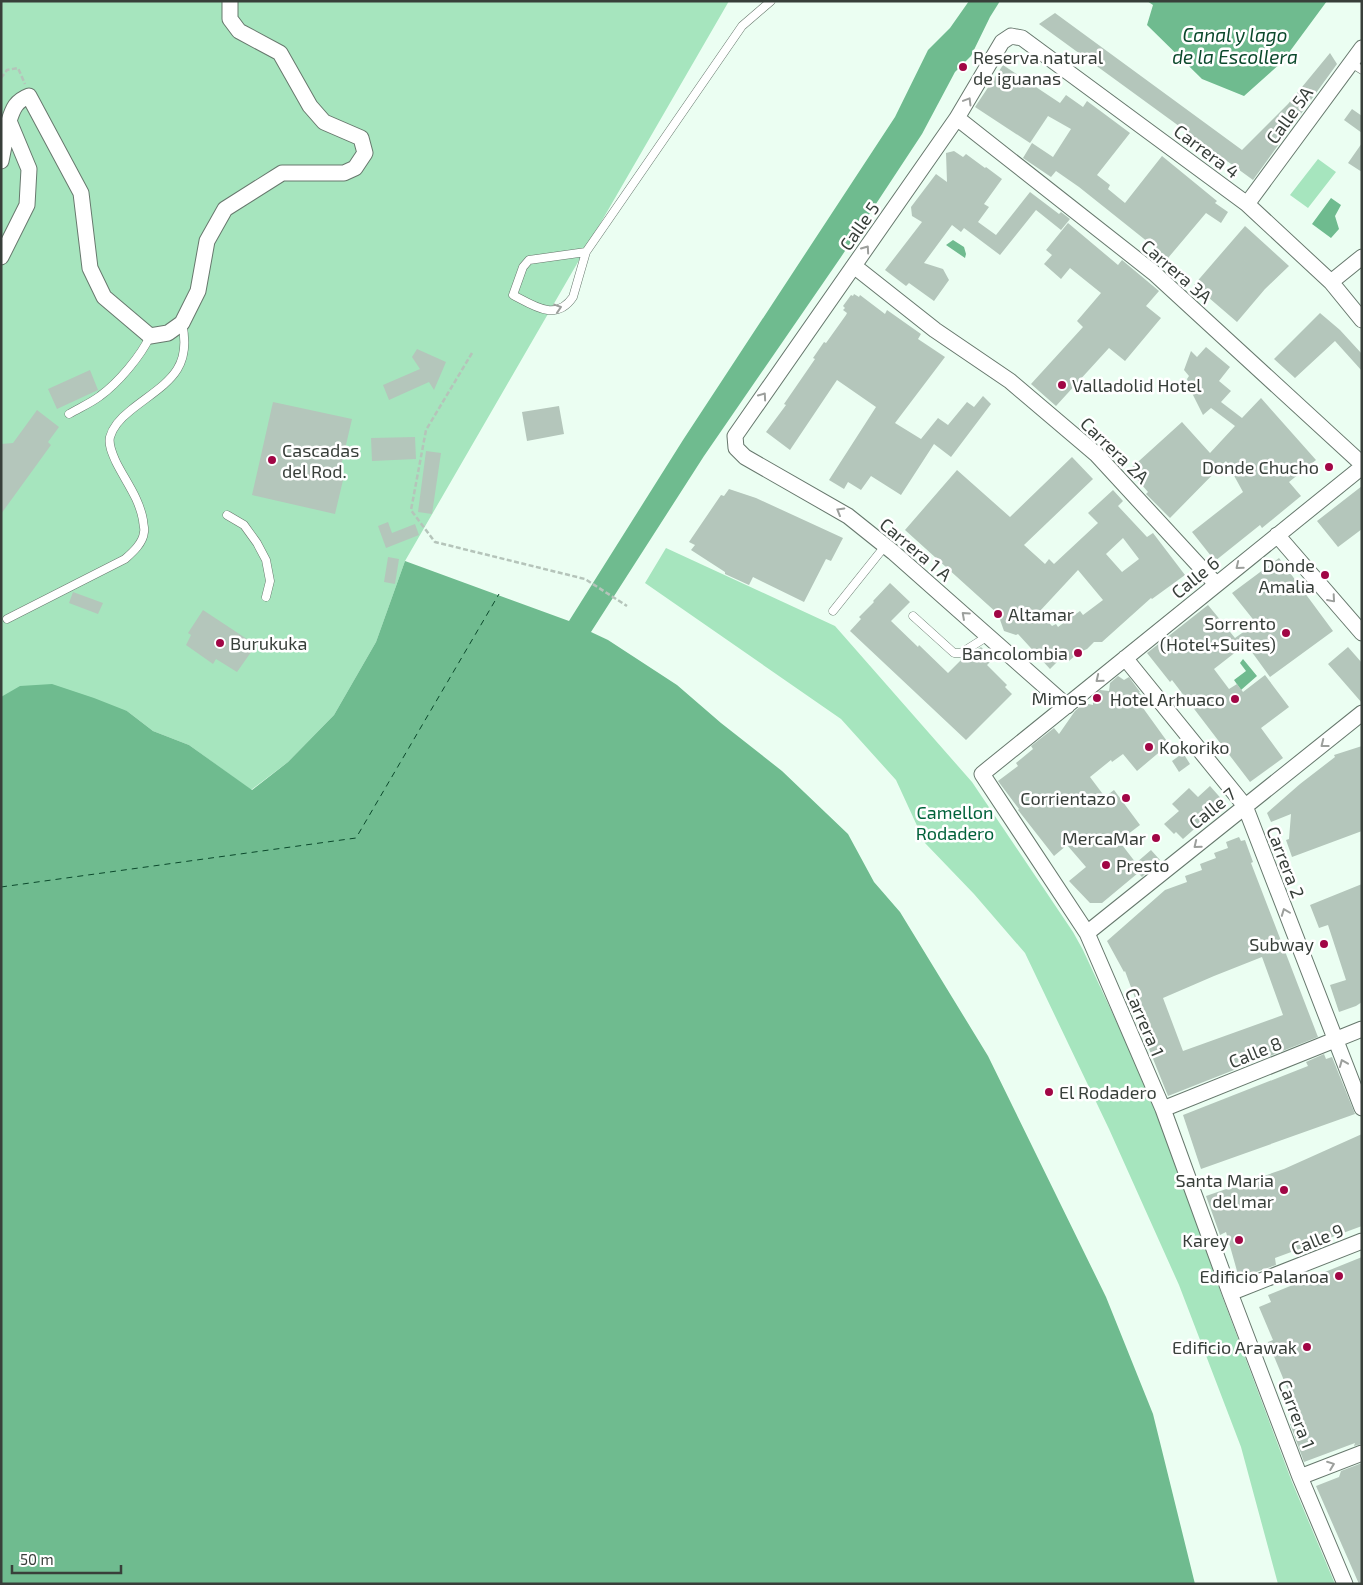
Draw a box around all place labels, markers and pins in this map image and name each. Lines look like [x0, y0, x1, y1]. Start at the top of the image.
place label: Reserva natural de iguanas [973, 46, 1104, 89]
marker: Reserva natural de iguanas [957, 61, 969, 73]
place label: Valladolid Hotel [1072, 374, 1202, 396]
marker: Valladolid Hotel [1056, 379, 1068, 391]
place label: Cascadas del Rod. [282, 439, 359, 482]
marker: Cascadas del Rod. [266, 454, 278, 466]
place label: Donde Chucho [1202, 456, 1319, 478]
marker: Donde Chucho [1323, 461, 1335, 473]
place label: Donde Amalia [1258, 554, 1315, 597]
marker: Donde Amalia [1319, 569, 1331, 581]
place label: Altamar [1008, 603, 1074, 625]
marker: Altamar [992, 608, 1004, 620]
place label: Sorrento (Hotel+Suites) [1160, 612, 1276, 655]
marker: Sorrento (Hotel+Suites) [1280, 627, 1292, 639]
place label: Burukuka [230, 632, 307, 654]
marker: Burukuka [214, 637, 226, 649]
place label: Bancolombia [962, 642, 1068, 664]
marker: Bancolombia [1072, 647, 1084, 659]
place label: Mimos [1032, 687, 1087, 709]
place label: Hotel Arhuaco [1110, 688, 1225, 710]
marker: Mimos [1091, 692, 1103, 704]
marker: Hotel Arhuaco [1229, 693, 1241, 705]
place label: Kokoriko [1159, 736, 1230, 758]
marker: Kokoriko [1143, 741, 1155, 753]
place label: Corrientazo [1020, 787, 1116, 809]
marker: Corrientazo [1120, 792, 1132, 804]
place label: MercaMar [1062, 827, 1146, 849]
marker: MercaMar [1150, 832, 1162, 844]
place label: Presto [1116, 854, 1170, 876]
marker: Presto [1100, 859, 1112, 871]
place label: Subway [1249, 933, 1314, 955]
marker: Subway [1318, 938, 1330, 950]
place label: El Rodadero [1059, 1081, 1157, 1103]
marker: El Rodadero [1043, 1086, 1055, 1098]
place label: Santa Maria del mar [1176, 1169, 1274, 1212]
marker: Santa Maria del mar [1278, 1184, 1290, 1196]
place label: Karey [1182, 1229, 1229, 1251]
marker: Karey [1233, 1234, 1245, 1246]
place label: Edificio Palanoa [1200, 1265, 1329, 1287]
marker: Edificio Palanoa [1333, 1270, 1345, 1282]
place label: Edificio Arawak [1172, 1336, 1297, 1358]
marker: Edificio Arawak [1301, 1341, 1313, 1353]

